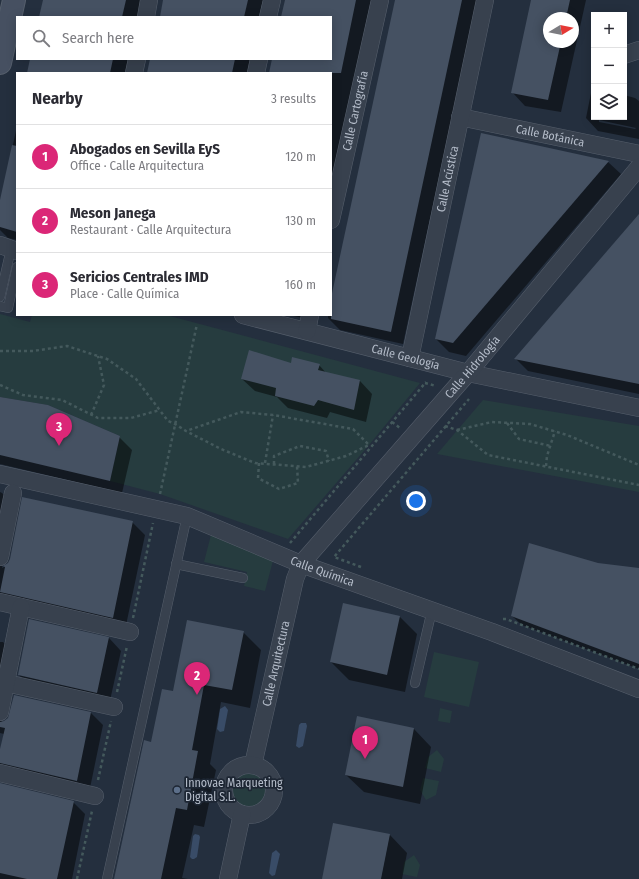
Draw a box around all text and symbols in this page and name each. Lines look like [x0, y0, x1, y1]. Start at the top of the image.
north arrow [543, 12, 579, 48]
map controls [591, 12, 627, 120]
button: + [591, 12, 627, 48]
search box [16, 16, 332, 60]
icon: search [30, 27, 52, 49]
text: Search here [62, 29, 134, 47]
button: − [591, 48, 627, 84]
street label: Calle Cartografía [340, 69, 371, 152]
button: layers [591, 84, 627, 120]
text: Nearby [32, 88, 83, 109]
text: 3 results [271, 91, 316, 106]
street label: Calle Botánica [515, 122, 586, 150]
text: Abogados en Sevilla EyS [70, 140, 220, 158]
street label: Calle Acústica [434, 144, 461, 213]
text: 1 [42, 149, 48, 164]
text: 120 m [285, 149, 316, 164]
text: Office · Calle Arquitectura [70, 158, 204, 173]
text: Meson Janega [70, 204, 156, 222]
text: 2 [42, 213, 48, 228]
text: 130 m [285, 213, 316, 228]
text: Restaurant · Calle Arquitectura [70, 222, 231, 237]
text: Sericios Centrales IMD [70, 268, 209, 286]
text: 3 [42, 277, 48, 292]
text: 160 m [285, 277, 316, 292]
text: Place · Calle Química [70, 286, 179, 301]
street label: Calle Hidrología [442, 333, 503, 401]
street label: Calle Geología [370, 341, 441, 372]
pin: 3 [46, 413, 72, 446]
your location [406, 491, 426, 511]
street label: Calle Química [288, 553, 356, 589]
street label: Calle Arquitectura [259, 619, 292, 708]
pin: 2 [184, 662, 210, 695]
pin: 1 [352, 726, 378, 759]
place label: Innovae Marqueting Digital S.L. [185, 776, 283, 804]
marker: Innovae Marqueting Digital S.L. [172, 785, 182, 795]

